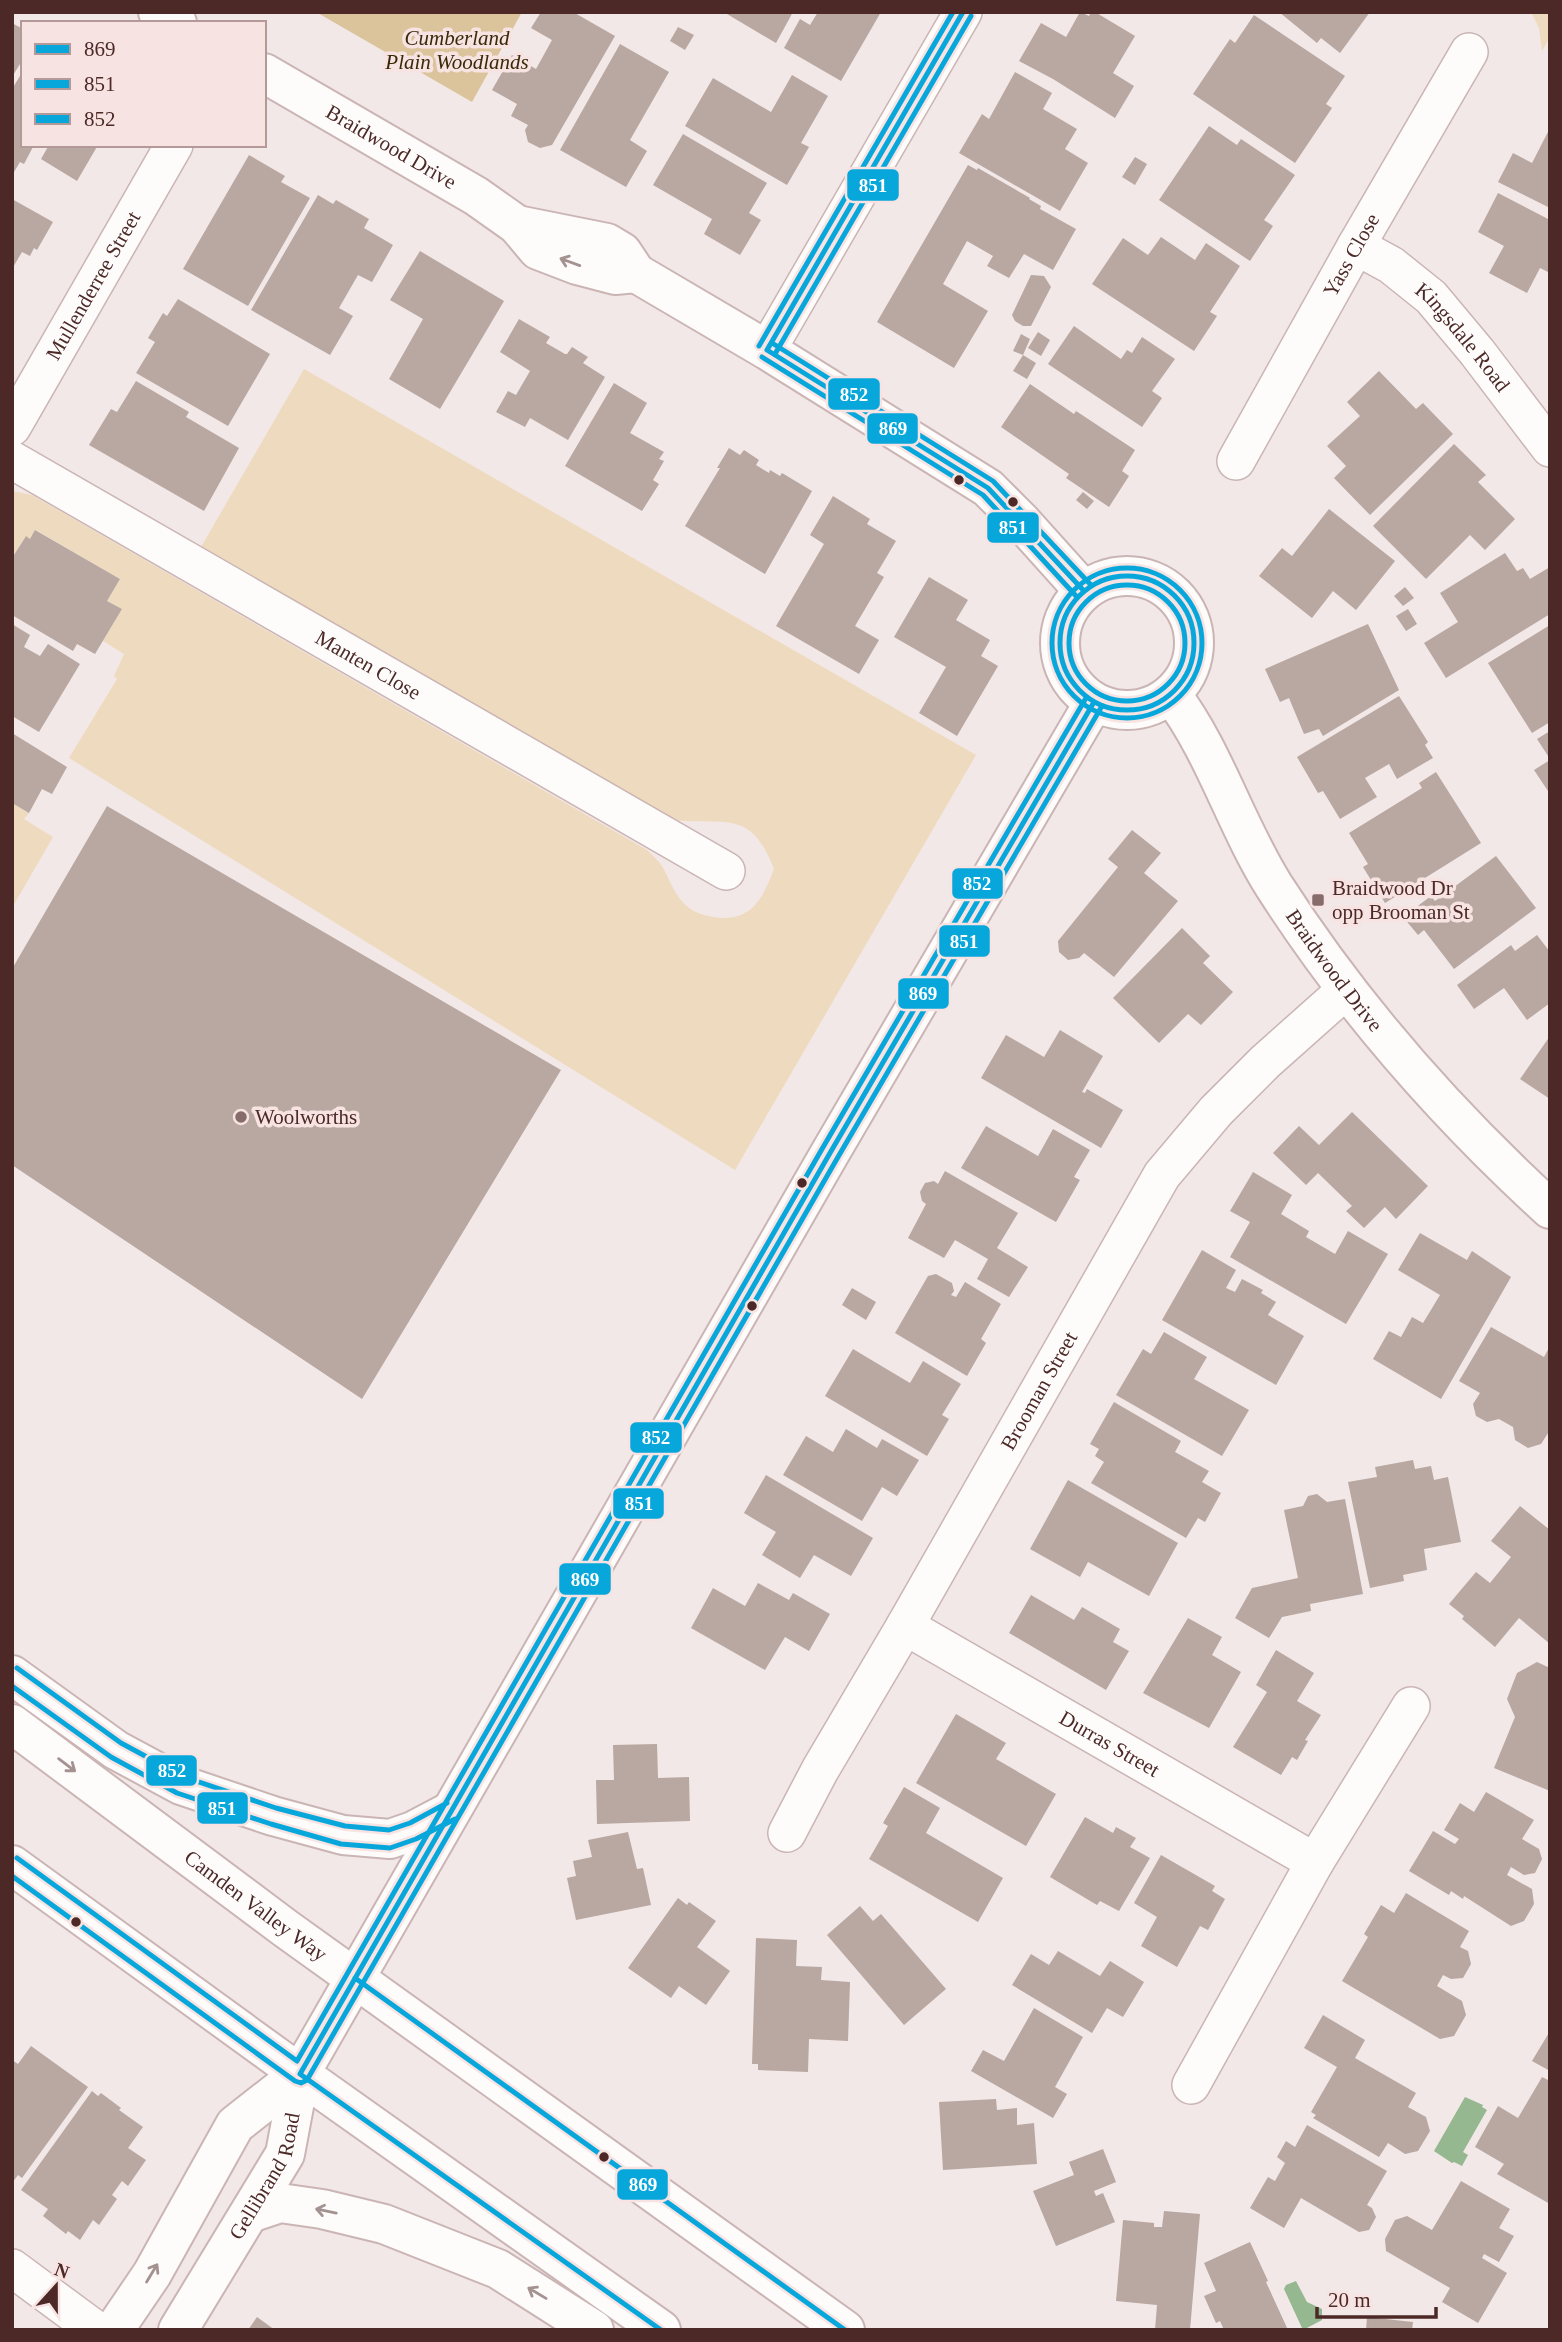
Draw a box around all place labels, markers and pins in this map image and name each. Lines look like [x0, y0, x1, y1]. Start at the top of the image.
unlabelled marker [952, 473, 966, 487]
unlabelled marker [1006, 495, 1020, 509]
place label: Braidwood Dr opp Brooman St [1332, 876, 1470, 924]
marker: Braidwood Dr opp Brooman St [1310, 892, 1326, 908]
place label: Woolworths [255, 1105, 357, 1129]
marker: Woolworths [233, 1109, 249, 1125]
unlabelled marker [795, 1176, 809, 1190]
unlabelled marker [745, 1299, 759, 1313]
unlabelled marker [69, 1915, 83, 1929]
unlabelled marker [597, 2150, 611, 2164]

